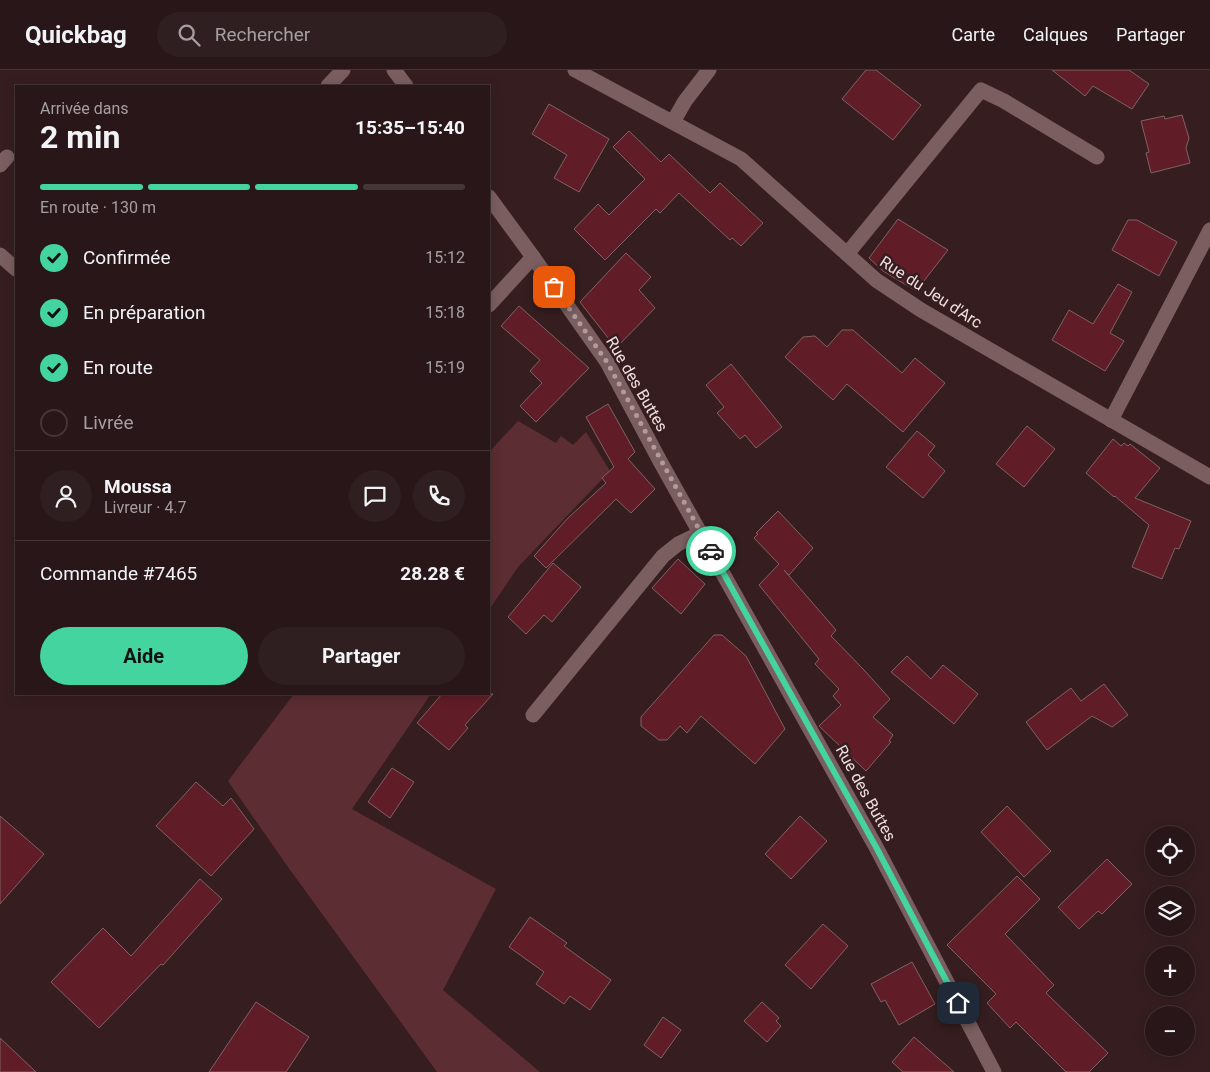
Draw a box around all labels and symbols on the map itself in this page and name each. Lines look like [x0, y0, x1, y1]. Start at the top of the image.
street label: Rue du Jeu d'Arc [876, 252, 986, 332]
pin [533, 266, 575, 308]
street label: Rue des Buttes [602, 333, 672, 435]
courier [686, 526, 736, 576]
street label: Rue des Buttes [832, 742, 900, 844]
pin [937, 982, 979, 1024]

